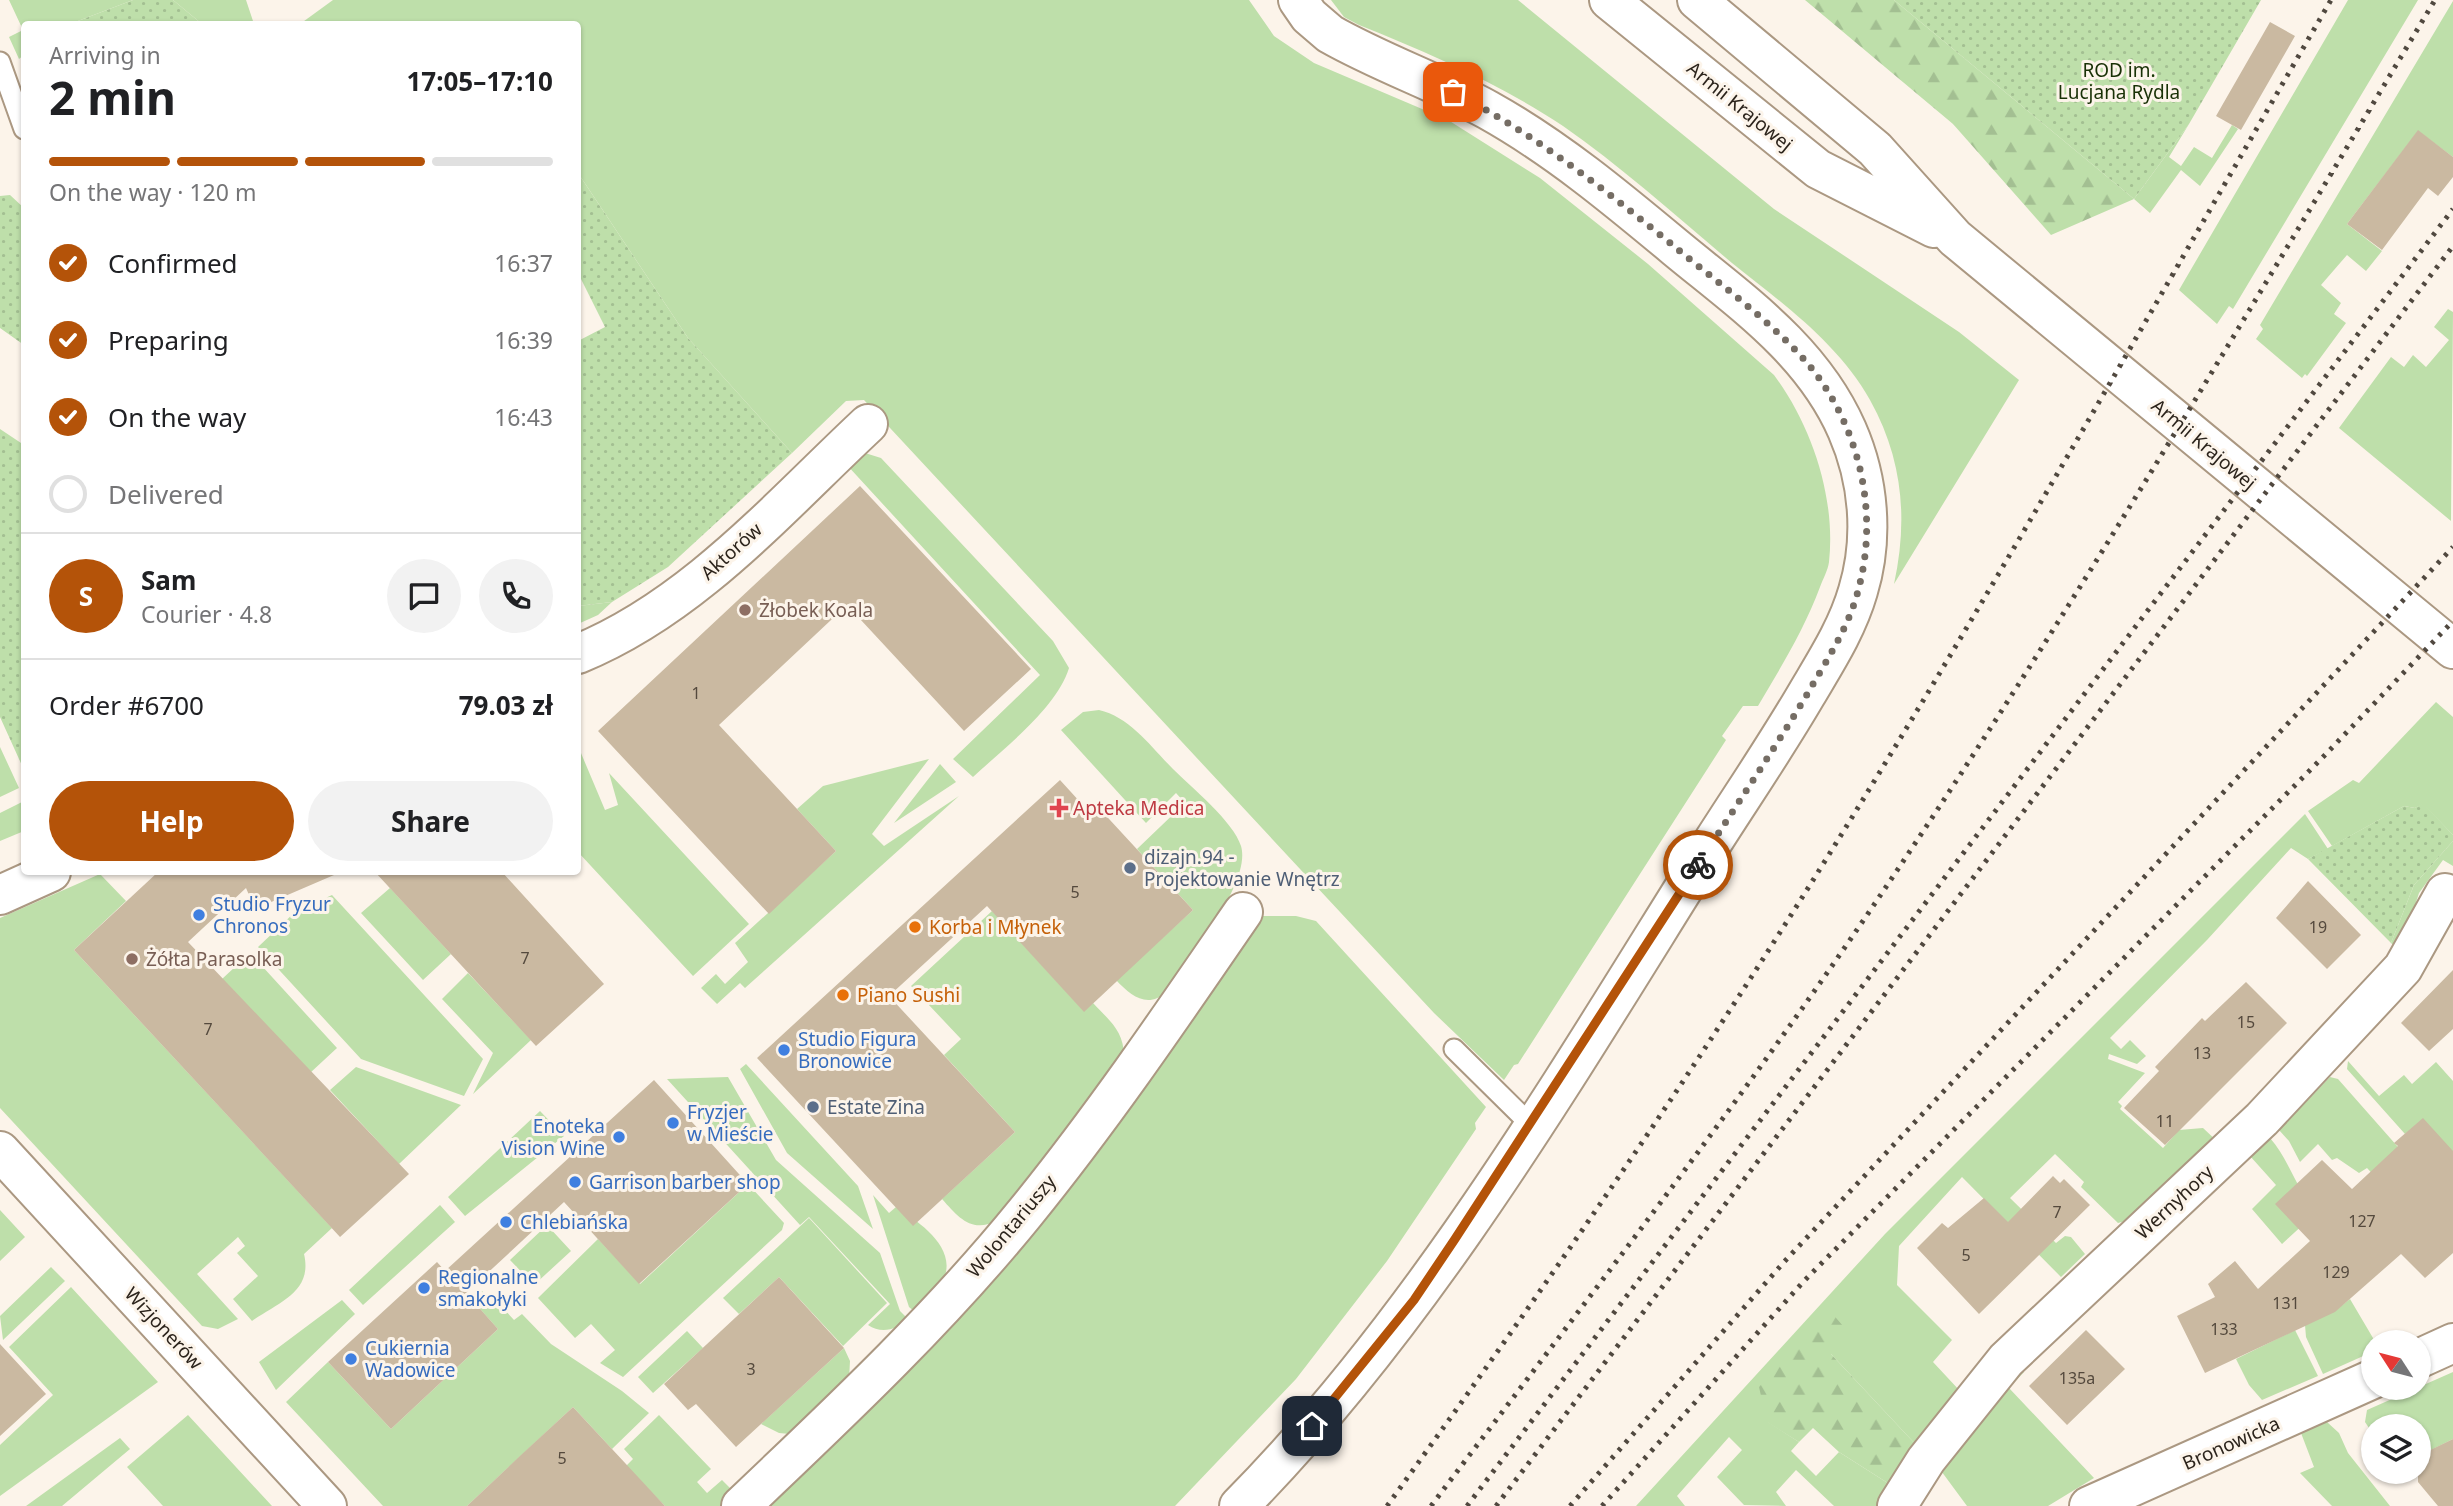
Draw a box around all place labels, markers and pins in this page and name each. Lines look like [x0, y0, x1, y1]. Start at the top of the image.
pin [1423, 62, 1483, 122]
place label: Żłobek Koala [759, 597, 873, 623]
marker: Żłobek Koala [737, 602, 753, 618]
place label: Apteka Medica [1073, 795, 1204, 821]
marker: Apteka Medica [1051, 800, 1067, 816]
place label: dizajn.94 - Projektowanie Wnętrz [1144, 844, 1340, 892]
marker: dizajn.94 - Projektowanie Wnętrz [1122, 860, 1138, 876]
place label: Studio Fryzur Chronos [213, 891, 331, 939]
marker: Studio Fryzur Chronos [191, 907, 207, 923]
place label: Korba i Młynek [929, 914, 1062, 940]
marker: Korba i Młynek [907, 919, 923, 935]
place label: Żółta Parasolka [146, 946, 282, 972]
marker: Żółta Parasolka [124, 951, 140, 967]
place label: Piano Sushi [857, 982, 960, 1008]
marker: Piano Sushi [835, 987, 851, 1003]
place label: Studio Figura Bronowice [798, 1026, 916, 1074]
marker: Studio Figura Bronowice [776, 1042, 792, 1058]
place label: Estate Zina [827, 1094, 925, 1120]
place label: Fryzjer w Mieście [687, 1099, 774, 1147]
marker: Estate Zina [805, 1099, 821, 1115]
place label: Enoteka Vision Wine [501, 1113, 605, 1161]
marker: Fryzjer w Mieście [665, 1115, 681, 1131]
marker: Enoteka Vision Wine [611, 1129, 627, 1145]
place label: Garrison barber shop [589, 1169, 781, 1195]
marker: Garrison barber shop [567, 1174, 583, 1190]
place label: Chlebiańska [520, 1209, 628, 1235]
marker: Chlebiańska [498, 1214, 514, 1230]
place label: Regionalne smakołyki [438, 1264, 538, 1312]
marker: Regionalne smakołyki [416, 1280, 432, 1296]
place label: Cukiernia Wadowice [365, 1335, 455, 1383]
marker: Cukiernia Wadowice [343, 1351, 359, 1367]
pin [1282, 1396, 1342, 1456]

